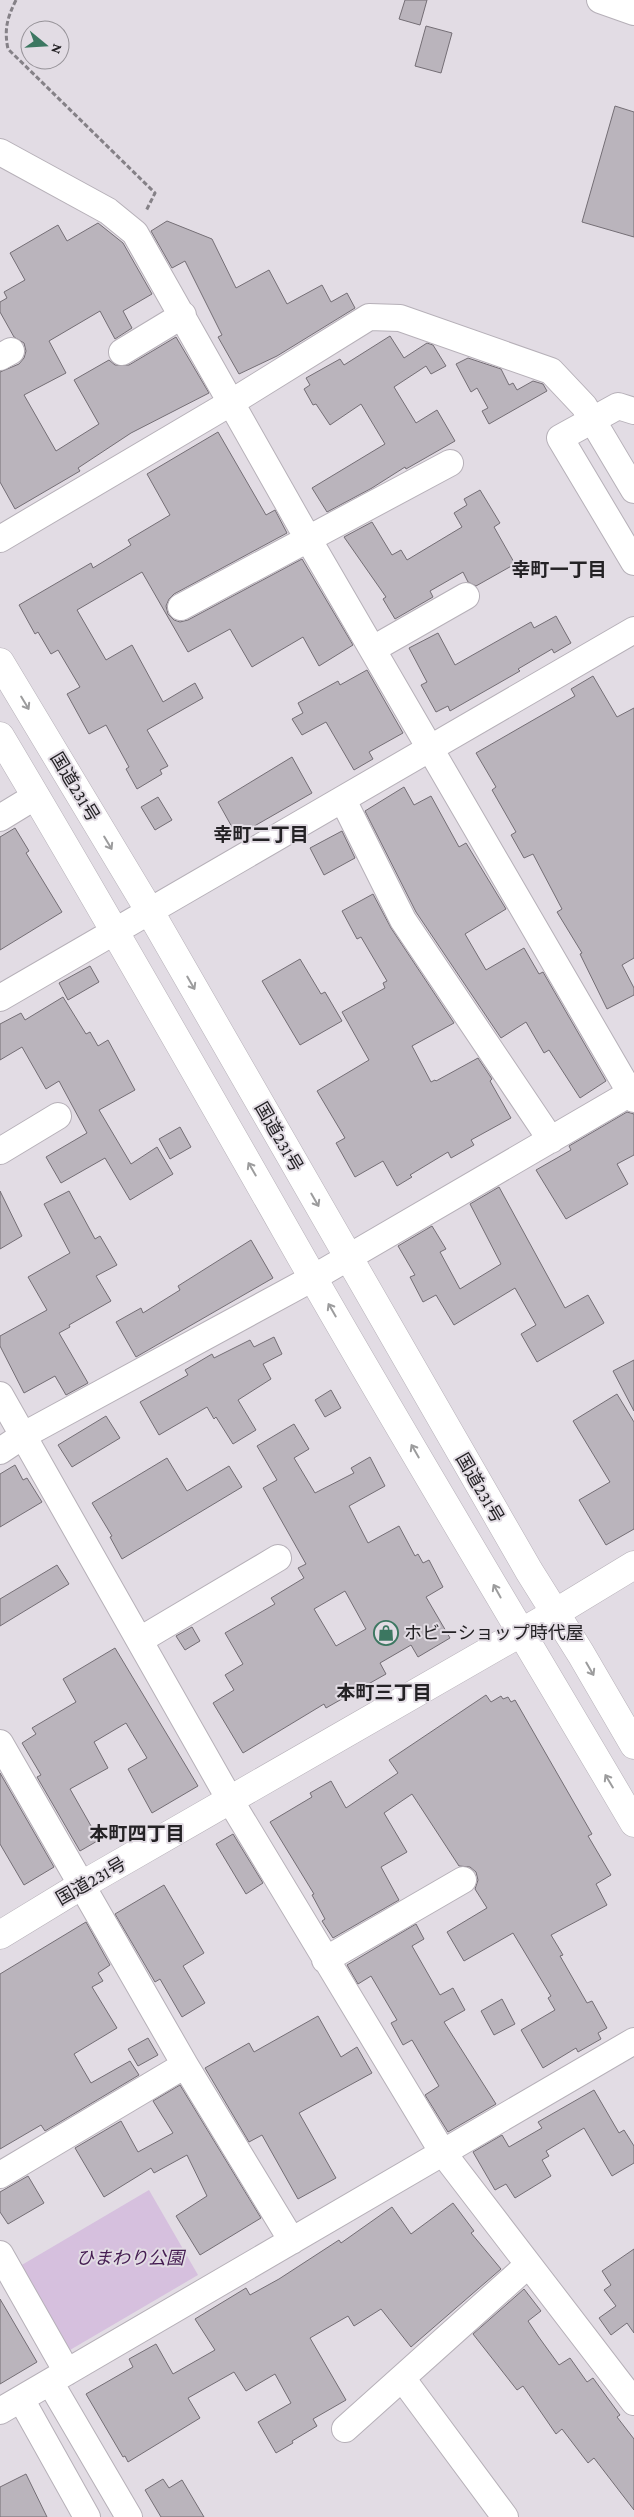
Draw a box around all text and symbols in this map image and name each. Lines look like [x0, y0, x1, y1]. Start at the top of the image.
north arrow [20, 20, 70, 70]
text: N [48, 42, 66, 56]
district label: 幸町一丁目 [511, 559, 607, 580]
one-way arrow [21, 696, 31, 710]
street label: 国道231号 [47, 749, 103, 825]
district label: 幸町二丁目 [213, 824, 309, 845]
one-way arrow [104, 836, 114, 850]
one-way arrow [187, 975, 196, 990]
street label: 国道231号 [251, 1099, 307, 1175]
one-way arrow [247, 1162, 257, 1177]
one-way arrow [310, 1193, 320, 1208]
one-way arrow [327, 1304, 337, 1318]
one-way arrow [409, 1444, 419, 1458]
street label: 国道231号 [452, 1450, 508, 1526]
one-way arrow [491, 1584, 501, 1598]
shop icon: ホビーショップ時代屋 [373, 1620, 399, 1646]
place label: ホビーショップ時代屋 [404, 1623, 584, 1643]
one-way arrow [585, 1661, 595, 1676]
district label: 本町三丁目 [336, 1682, 432, 1703]
one-way arrow [604, 1774, 614, 1788]
district label: 本町四丁目 [89, 1823, 185, 1844]
street label: 国道231号 [53, 1853, 129, 1909]
park label: ひまわり公園 [76, 2248, 187, 2268]

